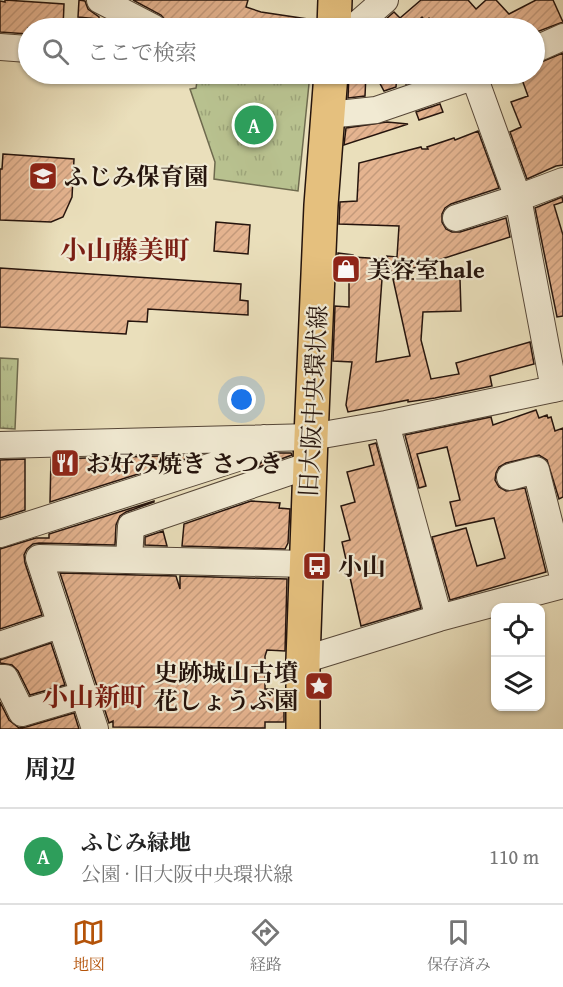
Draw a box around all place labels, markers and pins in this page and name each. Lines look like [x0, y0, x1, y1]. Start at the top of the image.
pin: A [234, 102, 274, 148]
place label: ふじみ保育園 [64, 159, 208, 194]
school or university icon: ふじみ保育園 [27, 160, 59, 192]
place label: 美容室hale [367, 252, 485, 287]
shop icon: 美容室hale [330, 253, 362, 285]
place label: お好み焼き さつき [86, 446, 283, 481]
restaurant icon: お好み焼き さつき [49, 447, 81, 479]
place label: 小山 [338, 549, 386, 584]
bus stop icon: 小山 [301, 550, 333, 582]
place label: 史跡城山古墳 花しょうぶ園 [154, 655, 298, 718]
place icon: 史跡城山古墳 花しょうぶ園 [303, 670, 335, 702]

